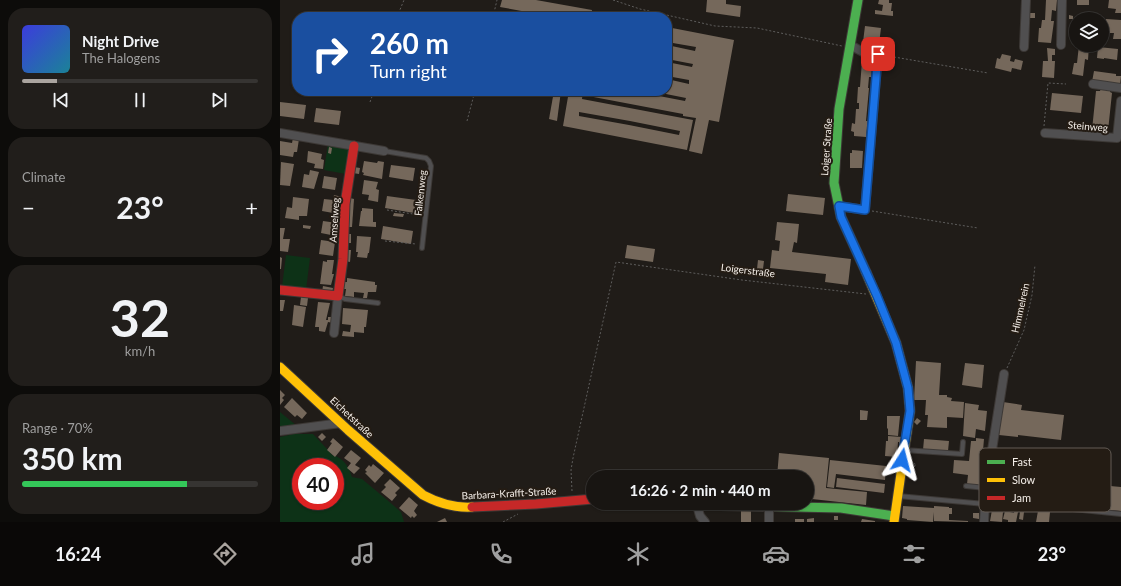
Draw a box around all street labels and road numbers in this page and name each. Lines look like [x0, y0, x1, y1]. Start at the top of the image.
street label: Loiger Straße [818, 118, 834, 176]
street label: Steinweg [1067, 118, 1109, 134]
street label: Falkenweg [412, 169, 428, 217]
street label: Amselweg [326, 197, 342, 243]
street label: Loigerstraße [720, 261, 776, 279]
street label: Himmelrein [1008, 282, 1032, 334]
street label: Eichetstraße [328, 394, 376, 440]
street label: Barbara-Krafft-Straße [461, 485, 557, 501]

